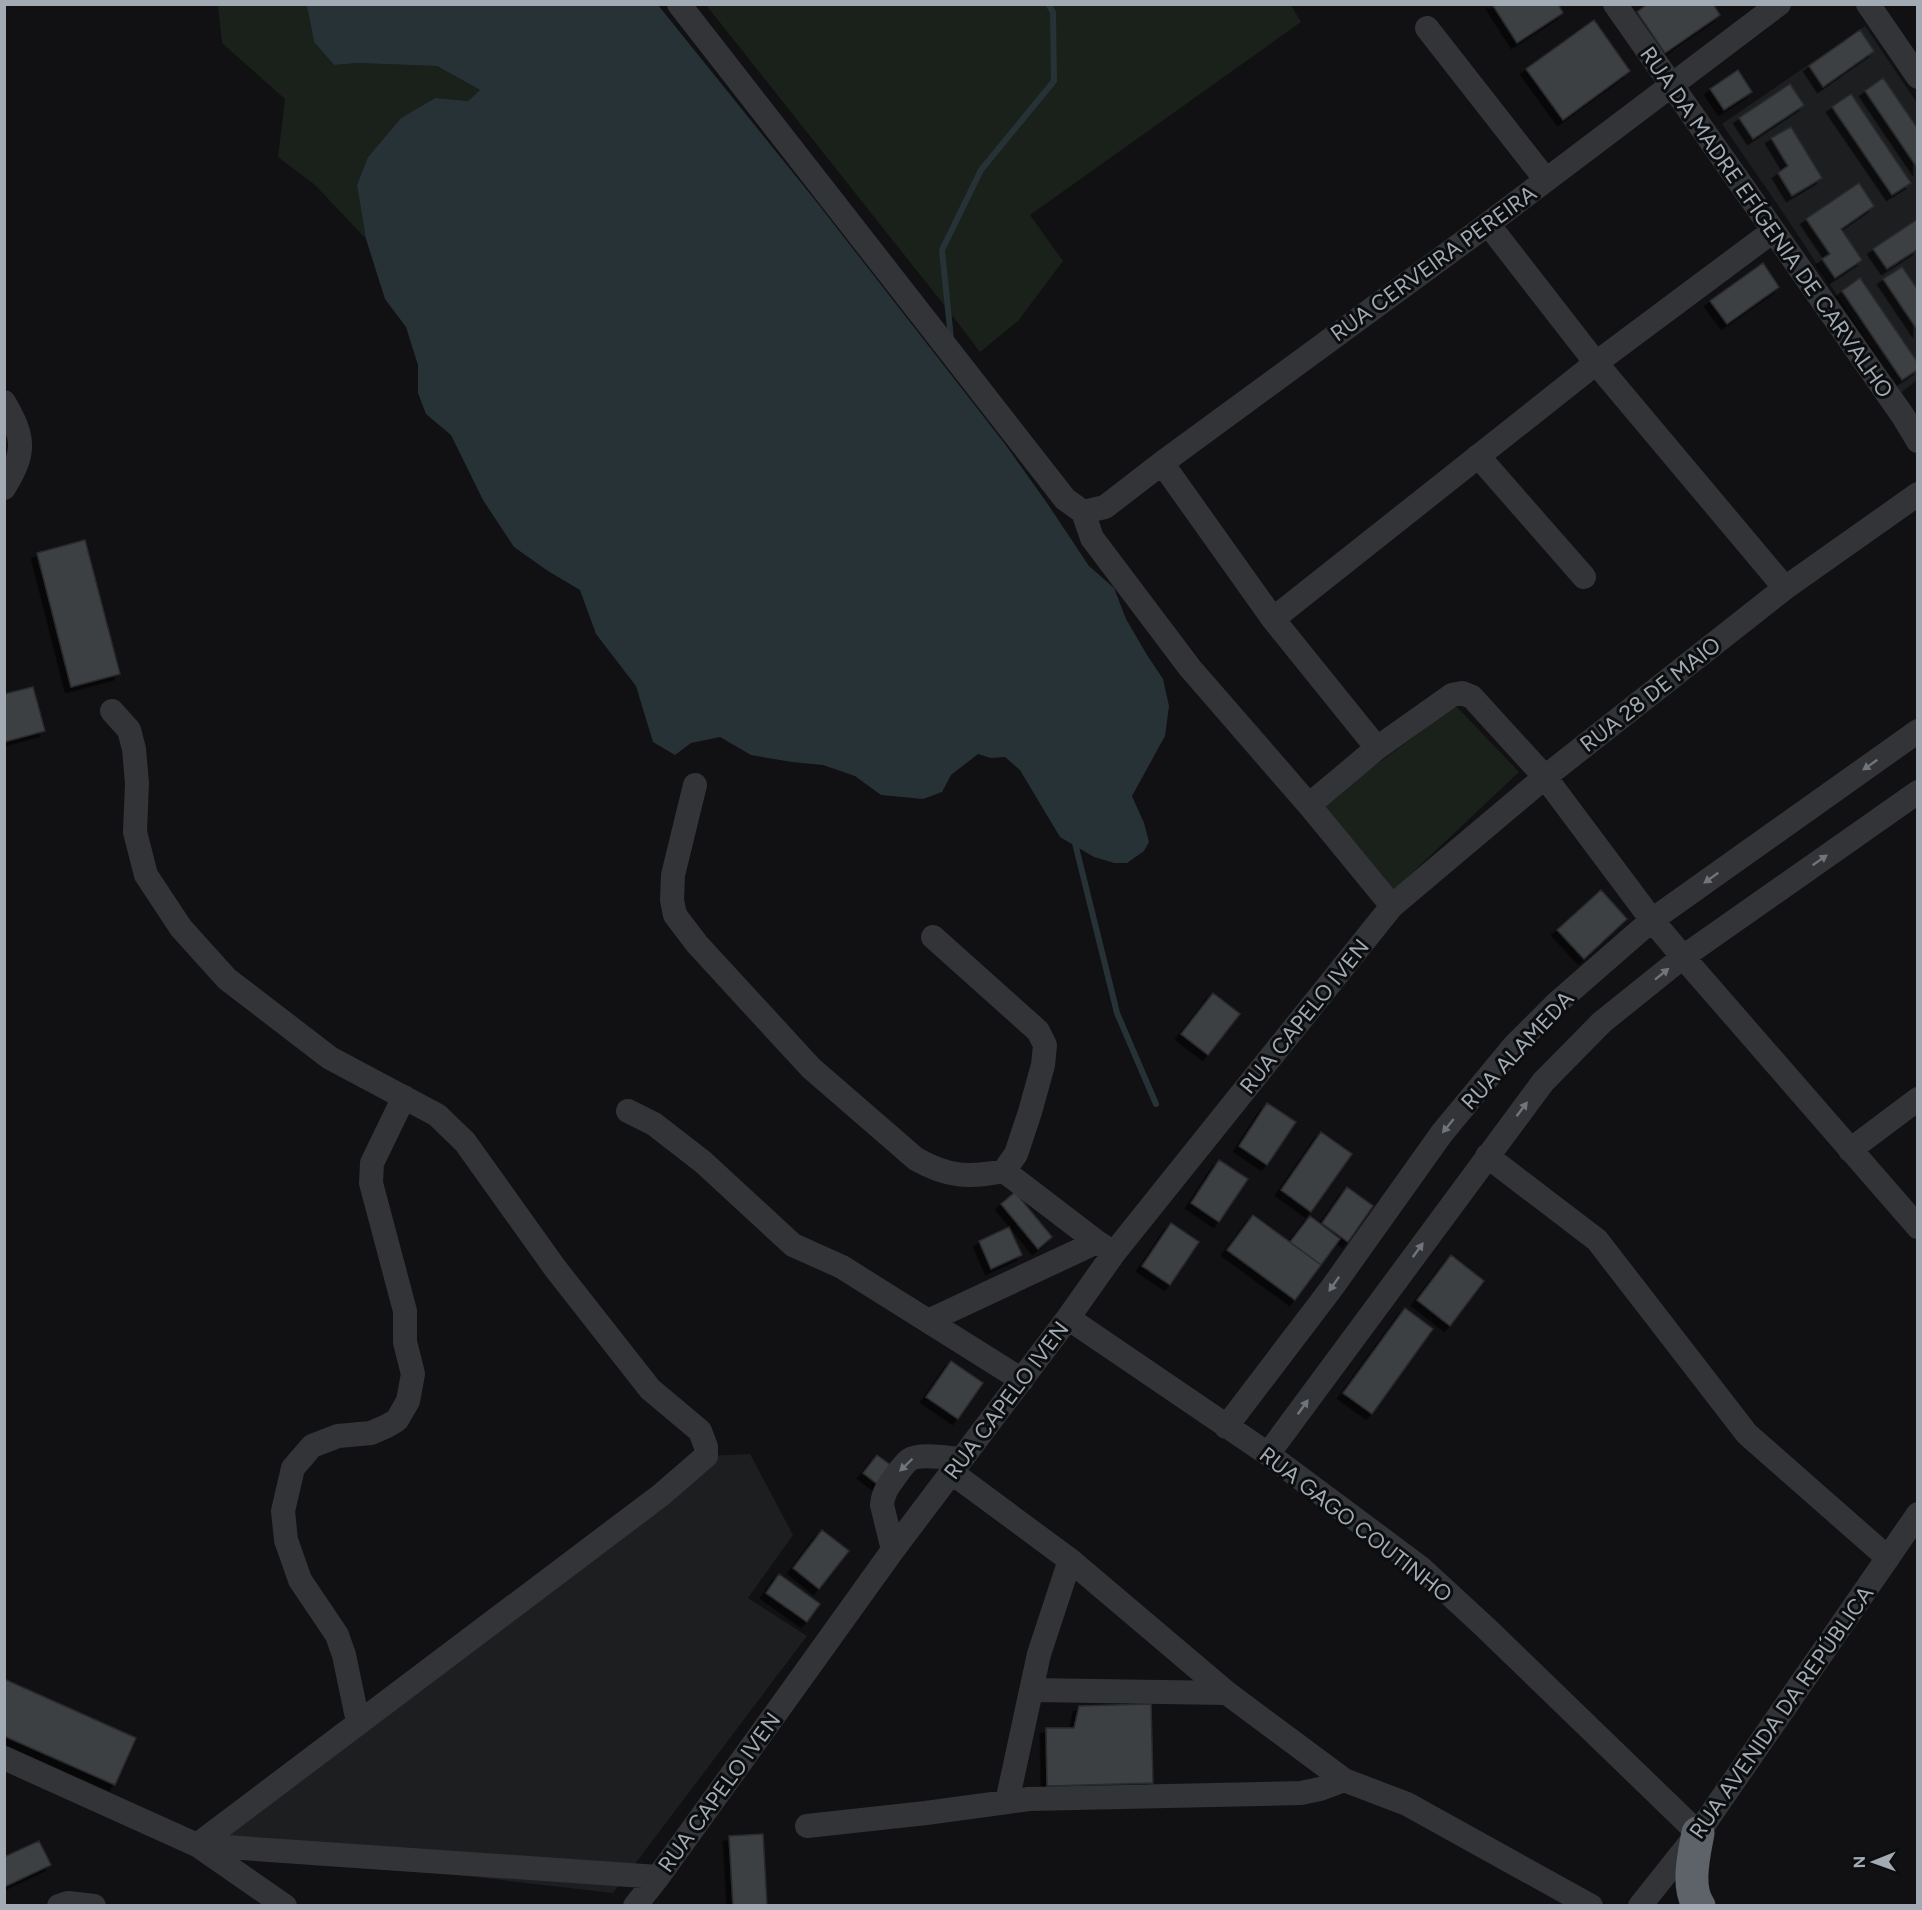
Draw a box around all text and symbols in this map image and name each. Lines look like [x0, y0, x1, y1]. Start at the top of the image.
street label: RUA DA MADRE EFÍGENIA DE CARVALHO [1634, 42, 1899, 403]
street label: RUA CERVEIRA PEREIRA [1325, 180, 1542, 347]
street label: RUA 28 DE MAIO [1575, 631, 1726, 758]
one-way arrow [1862, 759, 1878, 771]
one-way arrow [1811, 854, 1827, 866]
one-way arrow [1704, 872, 1720, 884]
street label: RUA CAPELO IVEN [1234, 934, 1375, 1099]
one-way arrow [1654, 968, 1669, 981]
street label: RUA ALAMEDA [1455, 985, 1579, 1115]
one-way arrow [1516, 1102, 1528, 1118]
one-way arrow [1442, 1118, 1455, 1133]
one-way arrow [1412, 1242, 1424, 1258]
one-way arrow [1328, 1276, 1340, 1292]
street label: RUA CAPELO IVEN [938, 1316, 1075, 1485]
one-way arrow [1296, 1399, 1308, 1414]
street label: RUA GAGO COUTINHO [1254, 1441, 1457, 1608]
one-way arrow [900, 1457, 914, 1471]
street label: RUA AVENIDA DA REPÚBLICA [1684, 1581, 1879, 1844]
street label: RUA CAPELO IVEN [652, 1707, 786, 1877]
north arrow [1844, 1832, 1904, 1892]
text: N [1850, 1856, 1869, 1869]

